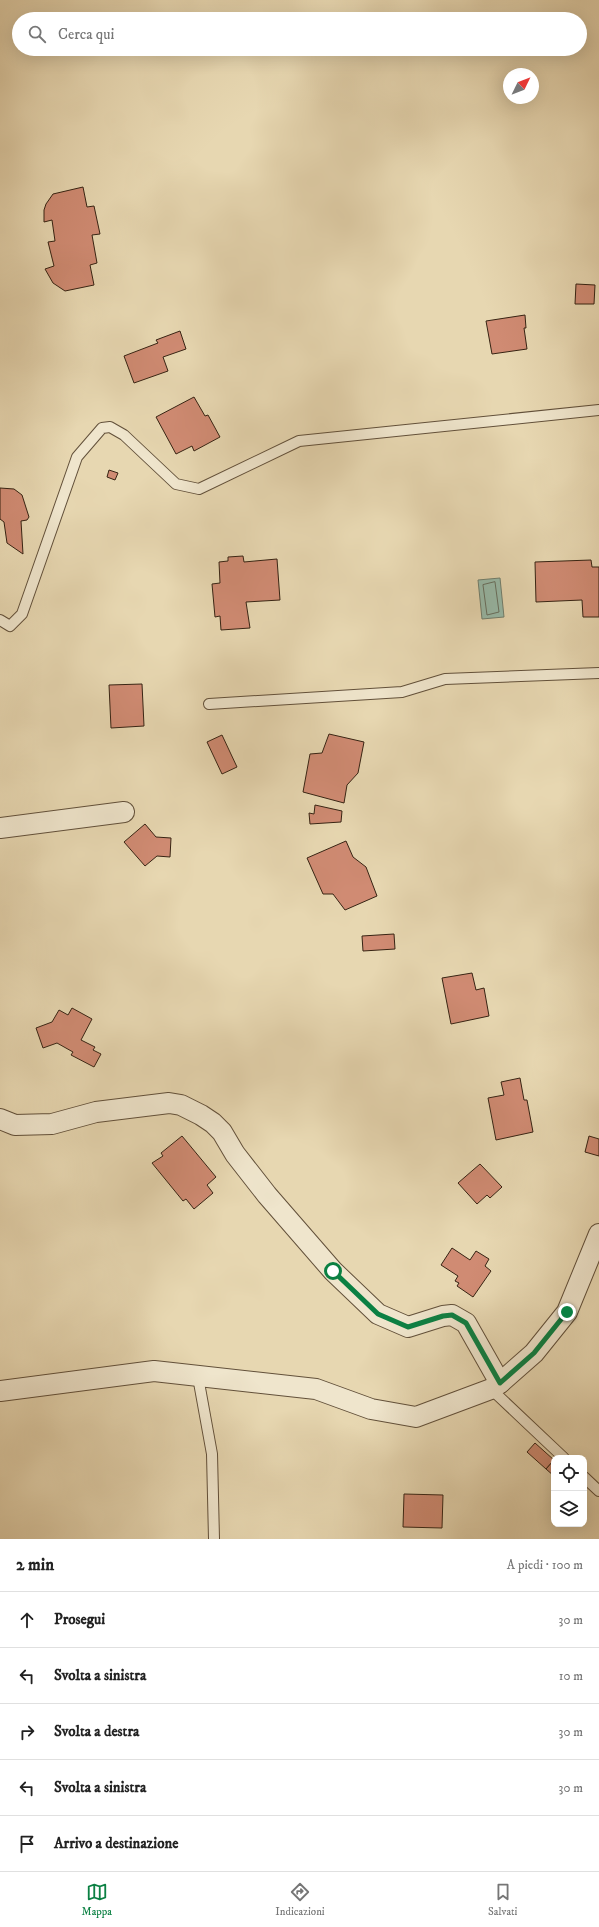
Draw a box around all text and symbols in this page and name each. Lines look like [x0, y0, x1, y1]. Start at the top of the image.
search box [12, 12, 587, 56]
icon: search [26, 23, 48, 45]
text: Cerca qui [58, 25, 114, 44]
north arrow [503, 68, 539, 104]
route start [324, 1262, 342, 1280]
route end [558, 1303, 576, 1321]
map controls [551, 1455, 587, 1527]
button: locate [551, 1455, 587, 1491]
button: layers [551, 1491, 587, 1527]
text: 2 min [16, 1554, 54, 1576]
text: A piedi · 100 m [507, 1557, 583, 1573]
icon: ahead [16, 1609, 38, 1631]
text: Prosegui [54, 1610, 105, 1629]
text: 30 m [559, 1612, 583, 1628]
icon: left [16, 1665, 38, 1687]
text: Svolta a sinistra [54, 1666, 146, 1685]
text: 10 m [559, 1668, 583, 1684]
icon: right [16, 1721, 38, 1743]
text: Svolta a destra [54, 1722, 139, 1741]
text: 30 m [559, 1724, 583, 1740]
icon: left [16, 1777, 38, 1799]
text: Svolta a sinistra [54, 1778, 146, 1797]
text: 30 m [559, 1780, 583, 1796]
icon: arrive [16, 1833, 38, 1855]
text: Arrivo a destinazione [54, 1834, 178, 1853]
tab: Mappa [82, 1881, 112, 1919]
tab: Indicazioni [275, 1881, 325, 1919]
tab: Salvati [488, 1881, 517, 1919]

